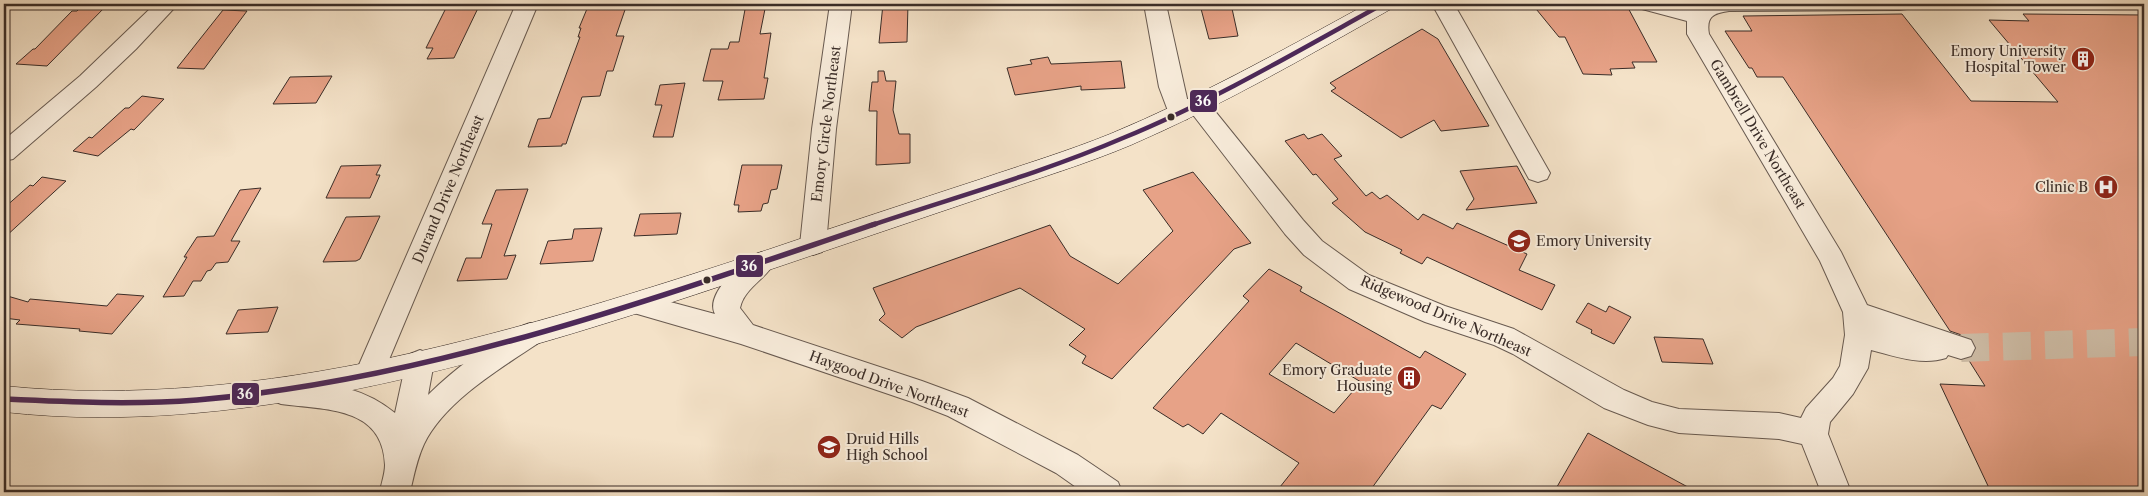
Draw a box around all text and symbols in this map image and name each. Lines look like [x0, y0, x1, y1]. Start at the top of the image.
place label: Emory University Hospital Tower [1950, 42, 2066, 76]
street label: Emory Circle Northeast [807, 45, 845, 203]
building icon: Emory University Hospital Tower [2070, 46, 2096, 72]
street label: Gambrell Drive Northeast [1706, 56, 1810, 212]
line badge: 36 [1189, 89, 1218, 113]
text: 36 [1195, 92, 1211, 110]
street label: Durand Drive Northeast [408, 112, 488, 266]
unlabelled marker [1166, 112, 1176, 122]
hospital icon: Clinic B [2093, 174, 2119, 200]
place label: Clinic B [2035, 178, 2088, 196]
school or university icon: Emory University [1506, 228, 1532, 254]
place label: Emory University [1536, 232, 1652, 250]
line badge: 36 [735, 254, 764, 278]
text: 36 [741, 257, 757, 275]
street label: Ridgewood Drive Northeast [1358, 272, 1534, 360]
unlabelled marker [702, 275, 712, 285]
street label: Haygood Drive Northeast [807, 347, 971, 421]
place label: Emory Graduate Housing [1282, 361, 1393, 395]
building icon: Emory Graduate Housing [1396, 365, 1422, 391]
line badge: 36 [231, 382, 260, 406]
text: 36 [237, 385, 253, 403]
place label: Druid Hills High School [846, 430, 928, 464]
school or university icon: Druid Hills High School [816, 434, 842, 460]

